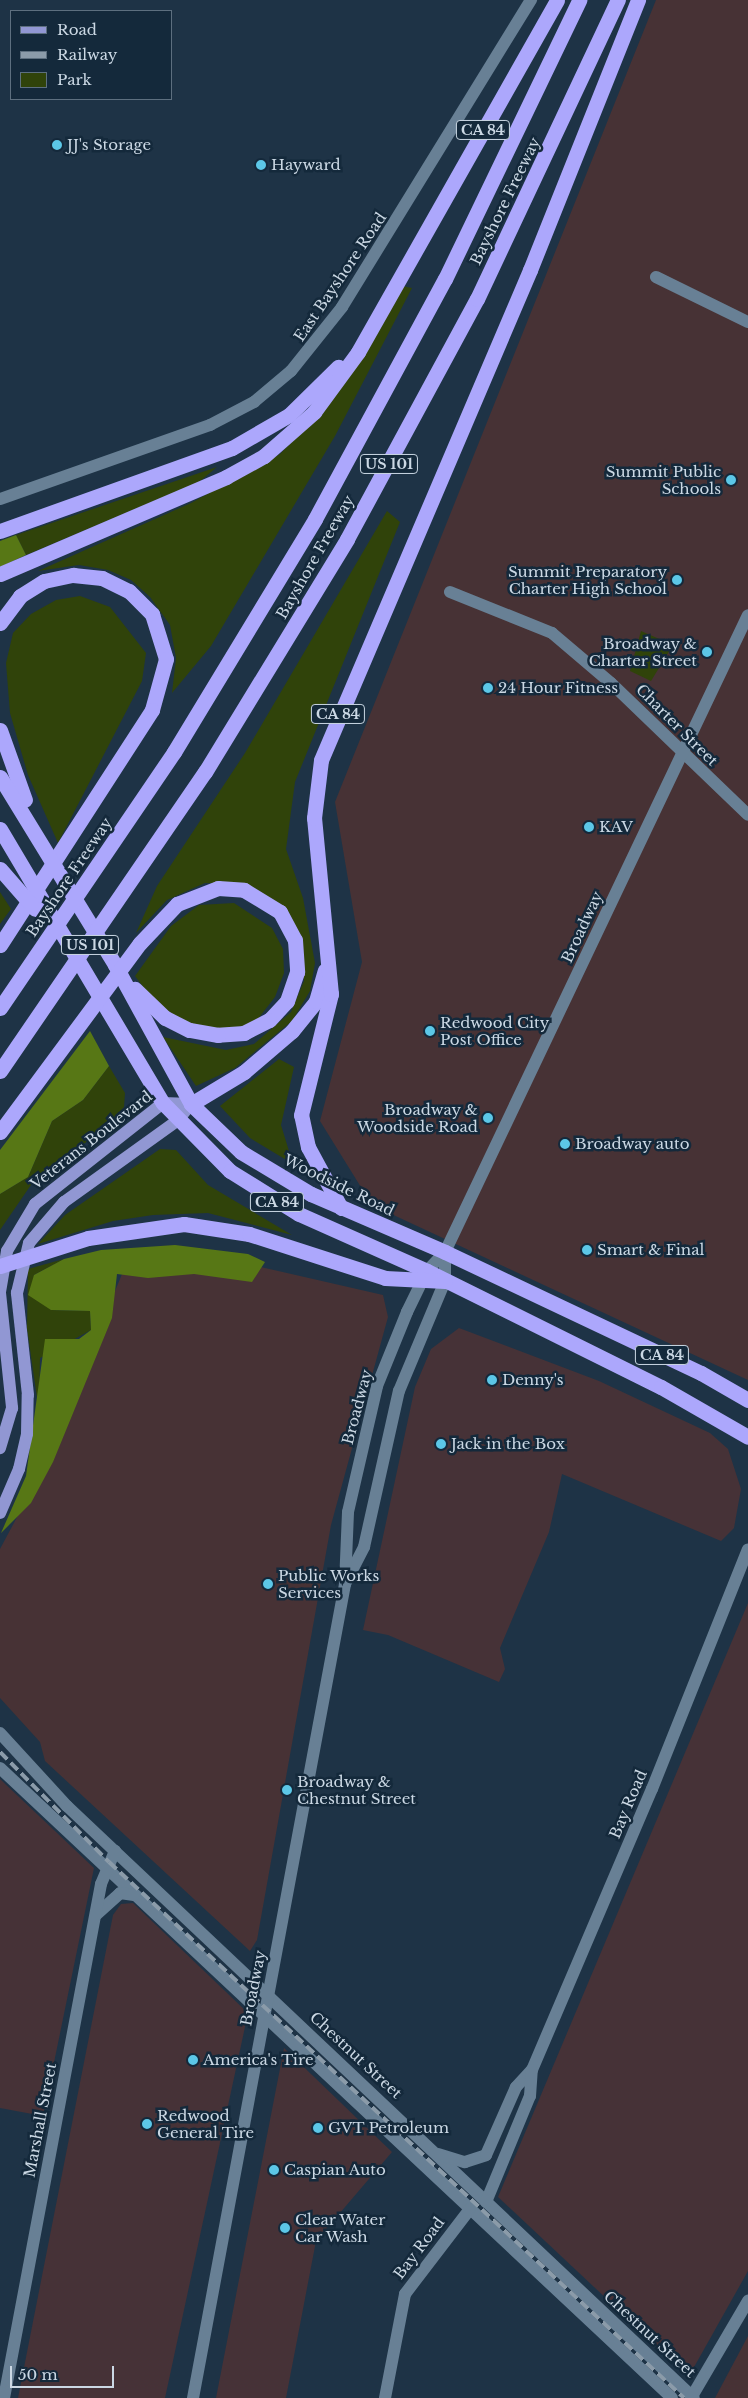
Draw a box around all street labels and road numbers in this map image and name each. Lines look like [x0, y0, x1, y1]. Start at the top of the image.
road number: CA 84 [456, 118, 510, 142]
street label: Bayshore Freeway [466, 134, 544, 268]
street label: East Bayshore Road [290, 209, 390, 345]
road number: US 101 [359, 452, 419, 476]
street label: Bayshore Freeway [272, 492, 358, 622]
street label: Charter Street [632, 680, 722, 770]
road number: CA 84 [310, 702, 366, 726]
street label: Bayshore Freeway [22, 814, 116, 940]
street label: Broadway [558, 888, 606, 966]
road number: US 101 [60, 934, 120, 956]
street label: Veterans Boulevard [27, 1087, 155, 1193]
street label: Woodside Road [281, 1150, 397, 1220]
road number: CA 84 [250, 1190, 304, 1214]
road number: CA 84 [634, 1344, 690, 1366]
street label: Broadway [338, 1368, 376, 1446]
street label: Bay Road [605, 1767, 651, 1841]
street label: Broadway [237, 1949, 269, 2027]
street label: Chestnut Street [306, 2008, 406, 2102]
street label: Marshall Street [20, 2061, 60, 2179]
street label: Bay Road [390, 2213, 448, 2283]
street label: Chestnut Street [600, 2287, 700, 2381]

